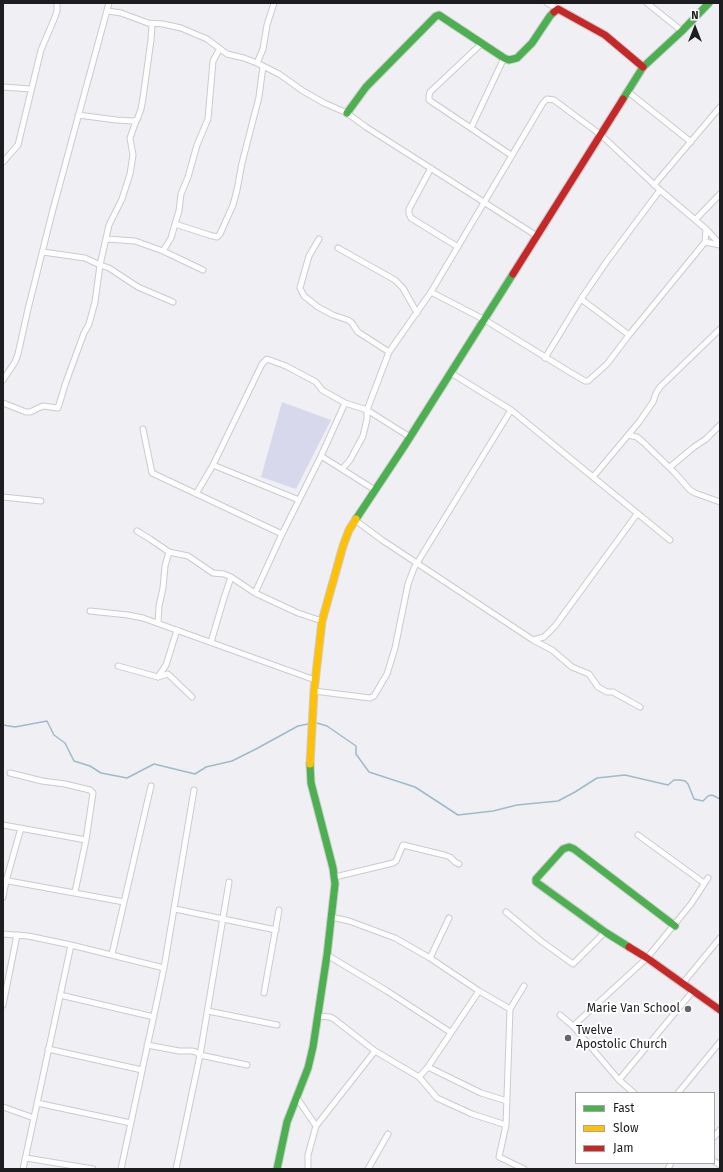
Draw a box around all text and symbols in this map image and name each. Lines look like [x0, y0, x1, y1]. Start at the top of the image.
north arrow [675, 8, 715, 48]
text: N [691, 9, 699, 22]
place label: Marie Van School [587, 1002, 680, 1016]
marker: Marie Van School [683, 1004, 693, 1014]
place label: Twelve Apostolic Church [576, 1024, 667, 1052]
marker: Twelve Apostolic Church [563, 1033, 573, 1043]
legend [575, 1092, 715, 1164]
text: Fast [613, 1101, 635, 1115]
text: Slow [613, 1121, 639, 1135]
text: Jam [613, 1141, 633, 1155]

